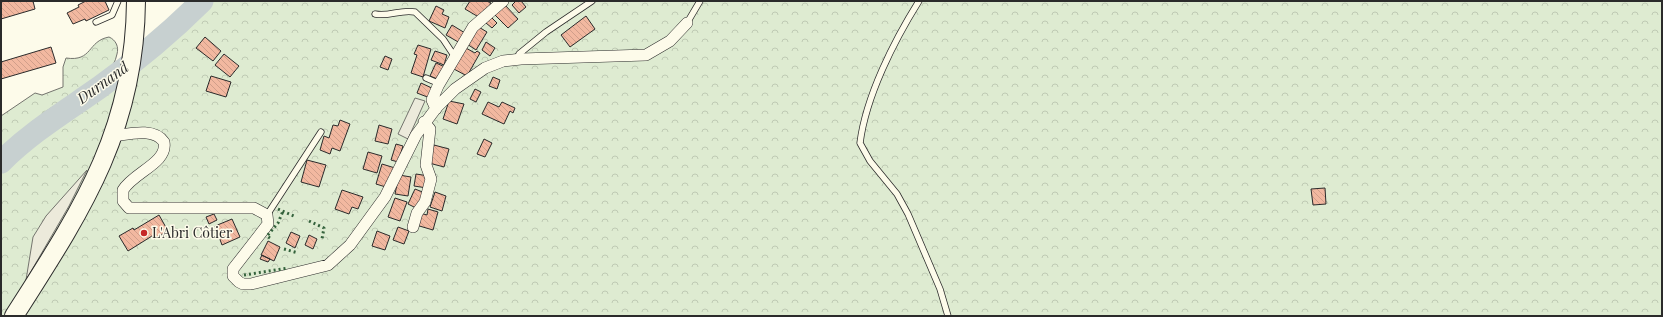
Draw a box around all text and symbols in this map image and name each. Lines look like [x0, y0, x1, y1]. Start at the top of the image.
water label: Durnand [72, 56, 133, 108]
place label: L'Abri Côtier [152, 223, 233, 242]
marker: L'Abri Côtier [139, 228, 149, 238]

